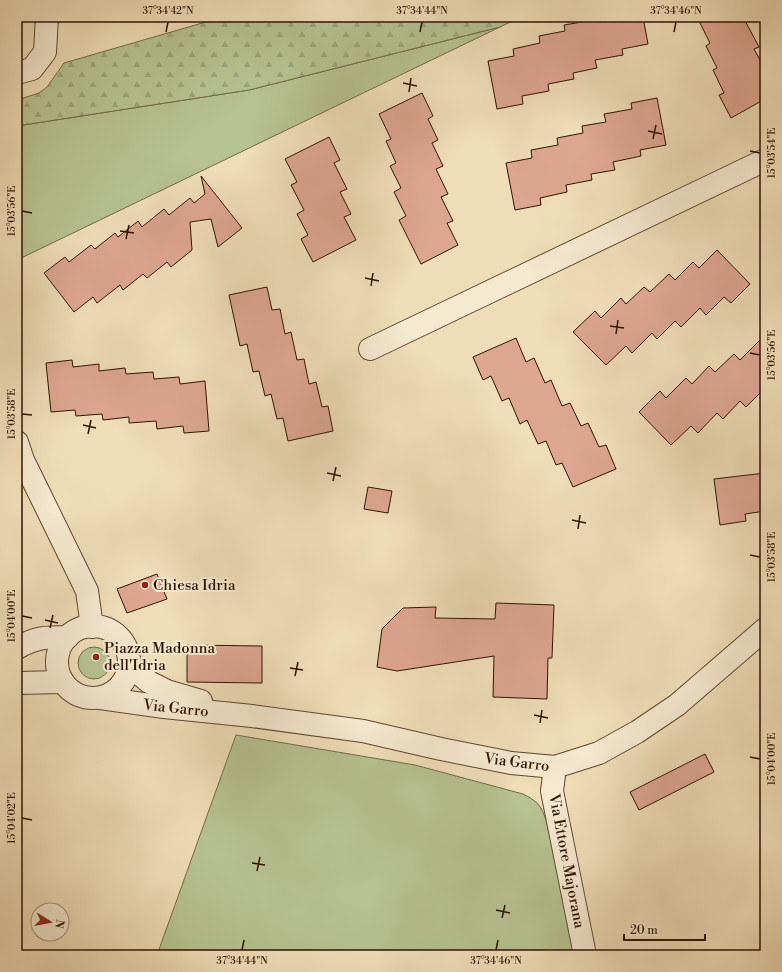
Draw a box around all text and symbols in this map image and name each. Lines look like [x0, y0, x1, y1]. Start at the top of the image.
text: 37°34'42"N [143, 5, 194, 17]
text: 37°34'44"N [396, 5, 448, 17]
text: 37°34'46"N [650, 5, 702, 17]
text: 15°03'54"E [766, 128, 778, 178]
text: 15°03'56"E [6, 186, 18, 236]
text: 15°03'56"E [766, 330, 778, 380]
text: 15°03'58"E [6, 389, 18, 439]
text: 15°03'58"E [766, 532, 778, 582]
place label: Chiesa Idria [153, 576, 236, 595]
marker: Chiesa Idria [140, 580, 150, 590]
text: 15°04'00"E [6, 590, 18, 642]
place label: Piazza Madonna dell'Idria [104, 639, 216, 675]
marker: Piazza Madonna dell'Idria [91, 652, 101, 662]
street label: Via Garro [141, 696, 210, 721]
text: 15°04'00"E [766, 733, 778, 785]
street label: Via Garro [482, 749, 551, 776]
street label: Via Ettore Majorana [544, 791, 589, 930]
text: 15°04'02"E [6, 792, 18, 844]
north arrow [30, 902, 70, 942]
scale bar [624, 916, 705, 942]
text: N [51, 918, 67, 930]
text: 20 m [630, 923, 658, 938]
text: 37°34'44"N [216, 955, 268, 967]
text: 37°34'46"N [470, 955, 522, 967]

